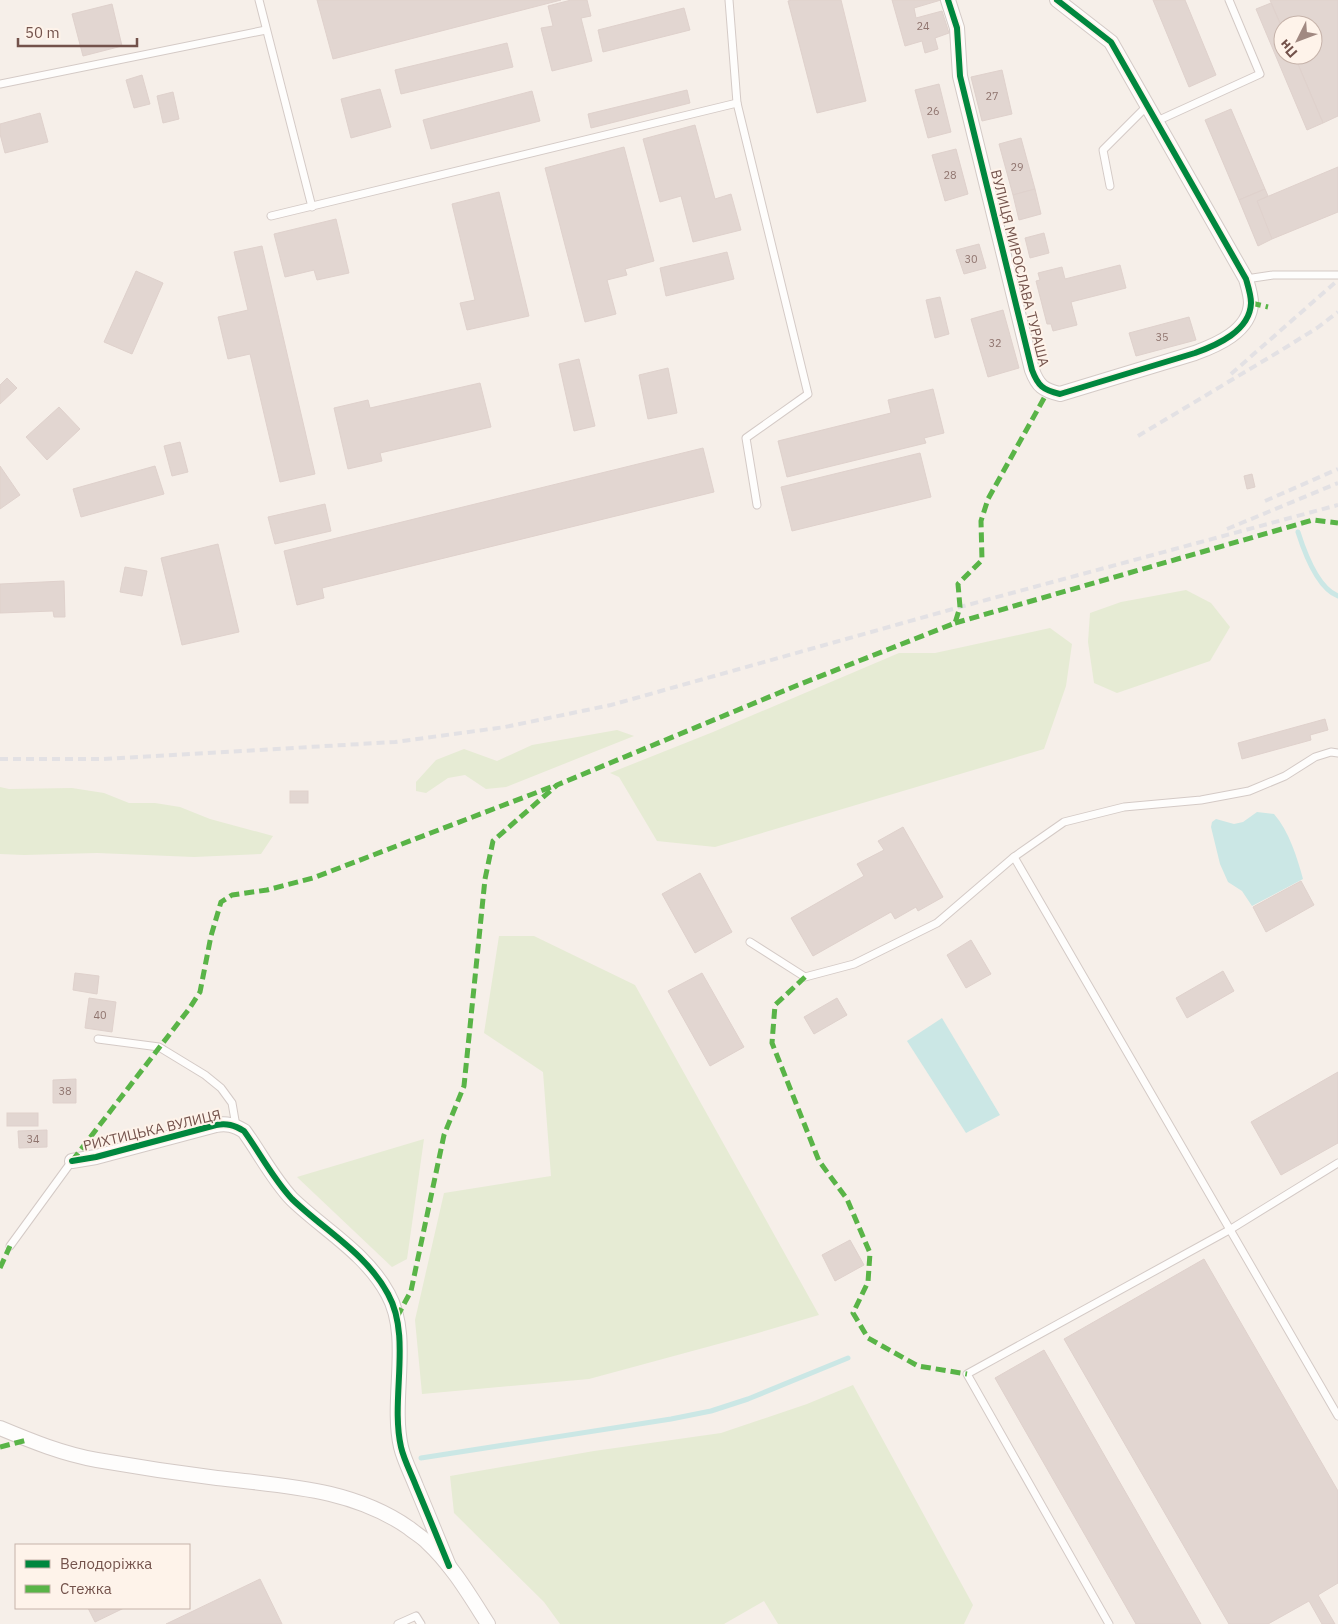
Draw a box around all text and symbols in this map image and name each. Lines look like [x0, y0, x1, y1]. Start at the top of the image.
scale bar [18, 15, 136, 47]
north arrow [1273, 15, 1323, 65]
house number: 24 [916, 19, 930, 33]
text: 50 m [25, 23, 60, 42]
text: Пн [1275, 36, 1301, 62]
house number: 27 [985, 89, 999, 103]
house number: 26 [926, 104, 940, 118]
house number: 29 [1010, 160, 1024, 174]
house number: 28 [943, 168, 957, 182]
street label: ВУЛИЦЯ МИРОСЛАВА ТУРАША [987, 168, 1053, 368]
house number: 30 [964, 252, 978, 266]
house number: 35 [1155, 330, 1169, 344]
house number: 32 [988, 336, 1002, 350]
house number: 40 [93, 1008, 107, 1022]
house number: 38 [58, 1084, 72, 1098]
street label: РИХТИЦЬКА ВУЛИЦЯ [81, 1105, 223, 1155]
house number: 34 [26, 1132, 40, 1146]
legend [15, 1544, 190, 1609]
text: Велодоріжка [60, 1554, 152, 1573]
text: Стежка [60, 1579, 112, 1598]

